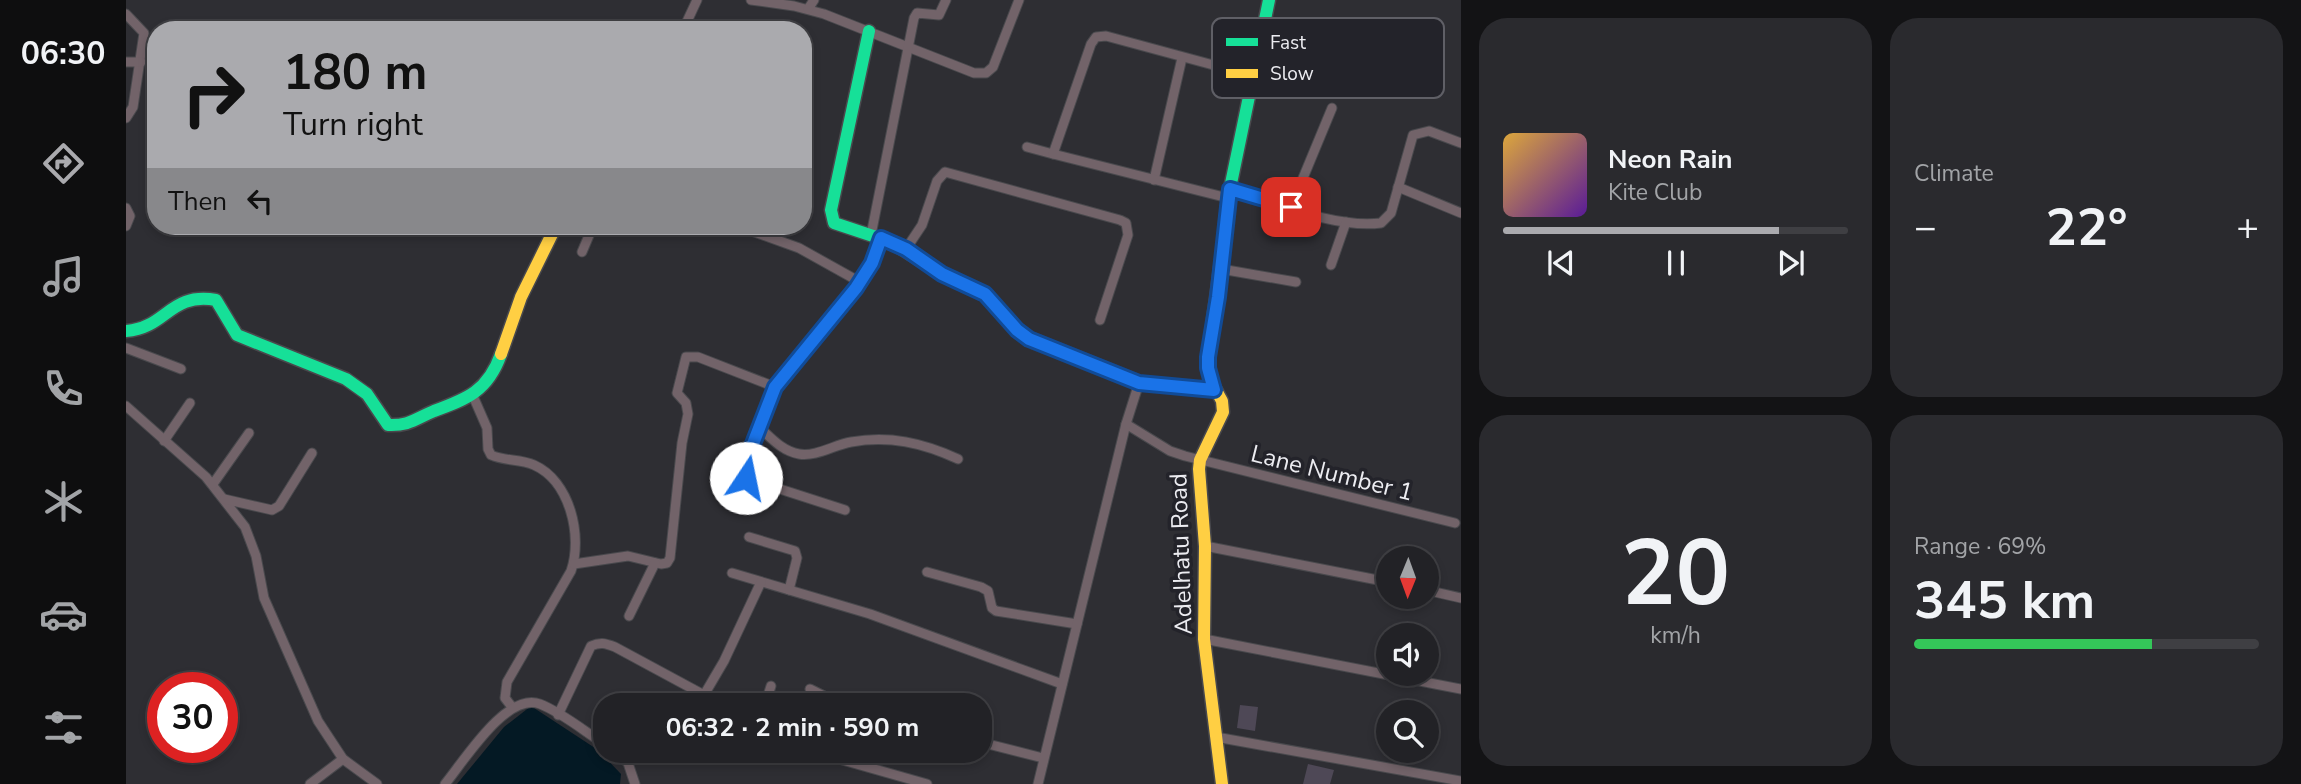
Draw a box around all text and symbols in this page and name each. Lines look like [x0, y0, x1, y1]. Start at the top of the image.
legend [1212, 18, 1444, 98]
text: Fast [1270, 30, 1306, 56]
text: 06:30 [21, 32, 105, 75]
text: 180 m [283, 39, 427, 106]
icon: right [168, 49, 259, 140]
text: Slow [1270, 61, 1314, 87]
text: Turn right [283, 103, 423, 146]
icon: directions [39, 139, 88, 188]
text: Neon Rain [1608, 142, 1733, 177]
text: Climate [1914, 158, 1994, 189]
pin [1261, 177, 1321, 237]
text: Kite Club [1608, 177, 1702, 208]
icon: left [241, 182, 279, 220]
text: Then [168, 184, 227, 219]
icon: arrive [1272, 188, 1310, 226]
text: 22° [2045, 192, 2128, 263]
text: − [1914, 202, 1937, 253]
text: + [2236, 202, 2259, 253]
icon: previous [1542, 244, 1580, 282]
icon: pause [1657, 244, 1695, 282]
icon: next [1772, 244, 1810, 282]
icon: music [39, 252, 88, 301]
icon: phone [39, 364, 88, 413]
street label: Lane Number 1 [1248, 437, 1416, 509]
position arrow [709, 441, 783, 515]
street label: Adelhatu Road [1162, 473, 1200, 635]
icon: climate [39, 477, 88, 526]
text: 20 [1621, 512, 1730, 636]
text: Range · 69% [1914, 531, 2046, 562]
north arrow [1376, 546, 1438, 609]
map controls [1376, 546, 1439, 763]
text: 345 km [1914, 565, 2095, 636]
icon: car [39, 590, 88, 639]
text: km/h [1650, 620, 1701, 651]
button: sound [1376, 623, 1439, 686]
speed limit sign: 30 [147, 672, 238, 763]
button: search [1376, 700, 1439, 763]
icon: filters [39, 703, 88, 752]
text: 06:32 · 2 min · 590 m [666, 710, 919, 745]

